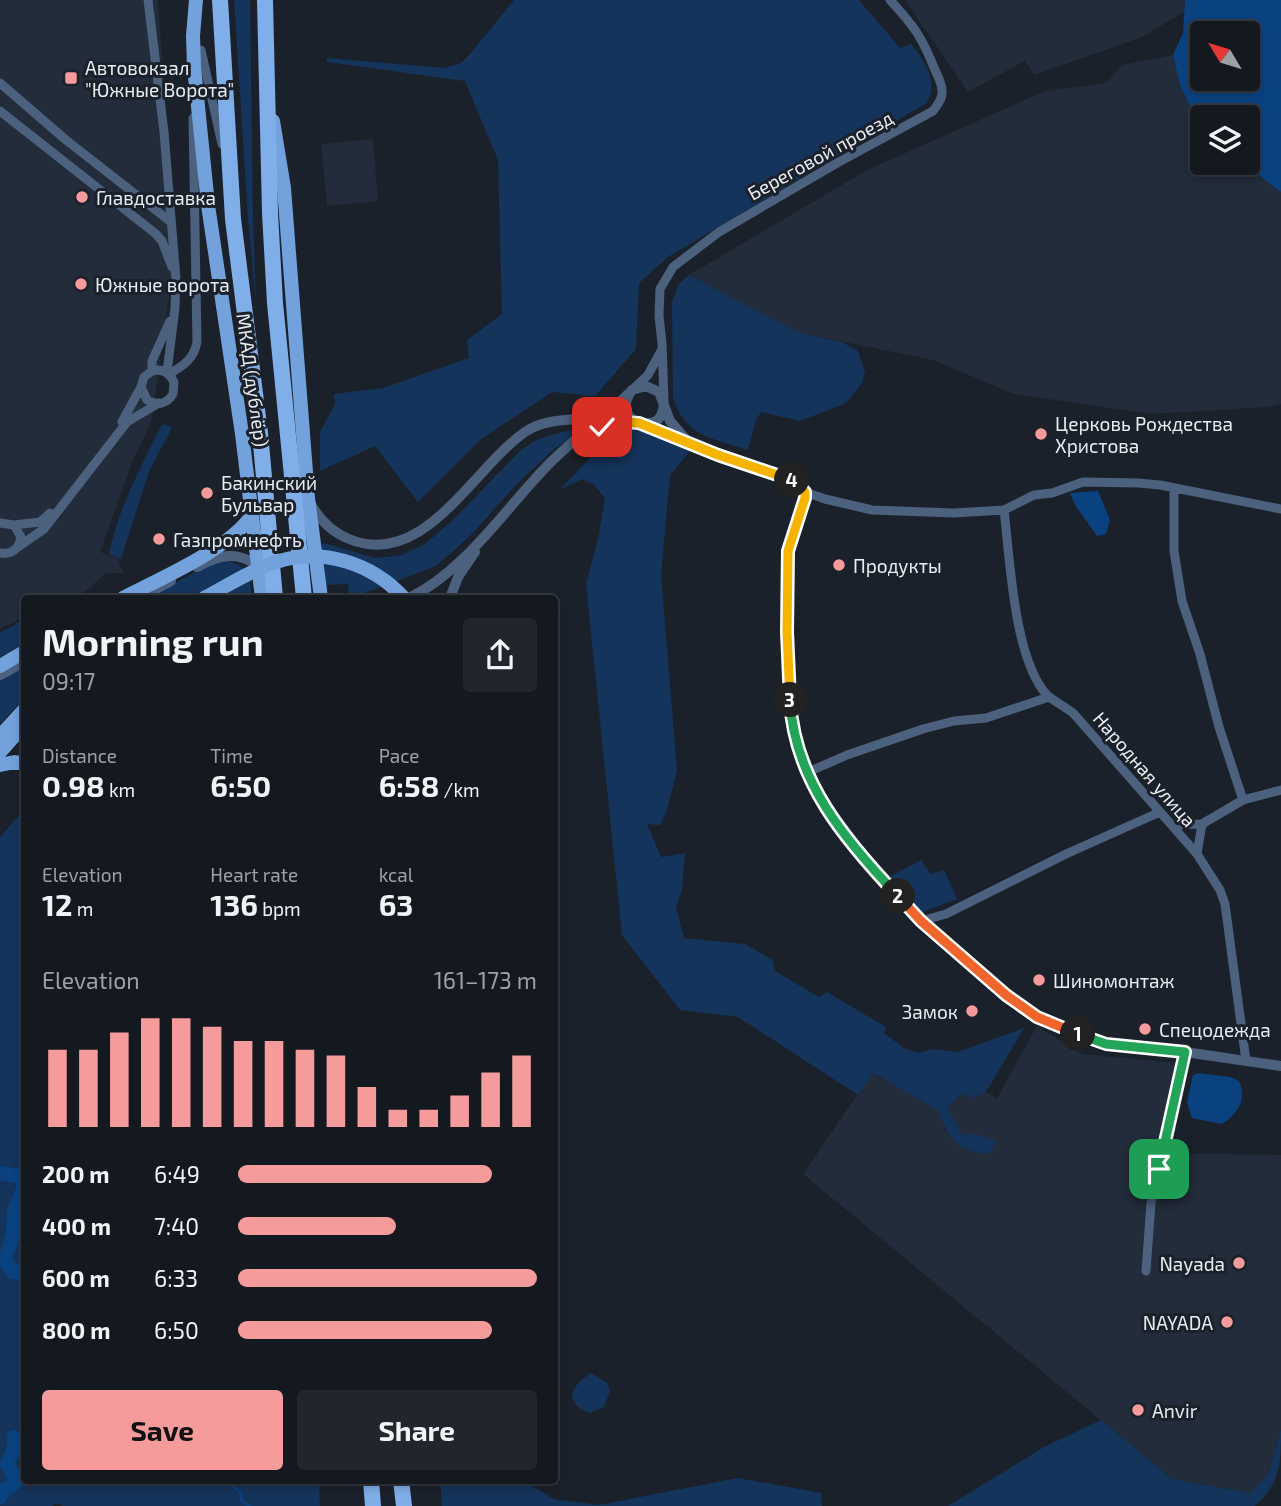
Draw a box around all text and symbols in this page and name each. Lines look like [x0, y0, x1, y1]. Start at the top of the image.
north arrow [1190, 21, 1260, 91]
map controls [1190, 21, 1260, 175]
place label: Автовокзал "Южные Ворота" [85, 56, 234, 101]
marker: Автовокзал "Южные Ворота" [63, 70, 79, 86]
street label: Береговой проезд [743, 105, 897, 205]
button: layers [1190, 105, 1260, 175]
place label: Главдоставка [96, 186, 216, 209]
marker: Главдоставка [74, 189, 90, 205]
place label: Южные ворота [95, 273, 230, 296]
marker: Южные ворота [73, 276, 89, 292]
street label: МКАД (дублёр) [231, 312, 274, 449]
pin [572, 397, 632, 457]
icon: check [583, 408, 621, 446]
place label: Церковь Рождества Христова [1055, 412, 1233, 457]
marker: Церковь Рождества Христова [1033, 426, 1049, 442]
pin: 4 [774, 462, 810, 498]
text: 4 [785, 468, 798, 491]
place label: Бакинский Бульвар [221, 471, 317, 517]
marker: Бакинский Бульвар [199, 485, 215, 501]
place label: Газпромнефть [173, 528, 302, 551]
marker: Газпромнефть [151, 531, 167, 547]
place label: Продукты [853, 554, 942, 578]
marker: Продукты [831, 557, 847, 573]
text: Morning run [42, 618, 263, 664]
button: share [463, 618, 537, 692]
text: 09:17 [42, 667, 95, 695]
pin: 3 [772, 682, 808, 718]
text: 3 [784, 688, 795, 711]
street label: Народная улица [1088, 707, 1201, 832]
text: Distance [42, 744, 117, 767]
text: Time [210, 744, 253, 767]
text: Pace [379, 744, 420, 767]
text: 0.98 [42, 767, 105, 803]
text: 6:50 [210, 767, 271, 803]
text: 6:58 [379, 767, 439, 803]
text: km [105, 778, 135, 801]
text: /km [439, 778, 480, 801]
text: Elevation [42, 863, 123, 886]
text: Heart rate [210, 863, 298, 886]
text: kcal [379, 863, 413, 886]
pin: 2 [880, 878, 916, 914]
text: 2 [892, 884, 903, 907]
text: 12 [42, 886, 72, 922]
text: 136 [210, 886, 258, 922]
text: 63 [379, 886, 413, 922]
text: m [72, 897, 93, 920]
text: bpm [258, 897, 301, 920]
text: Elevation [42, 966, 140, 994]
text: 161–173 m [434, 966, 537, 994]
place label: Шиномонтаж [1053, 969, 1175, 992]
marker: Шиномонтаж [1031, 972, 1047, 988]
place label: Замок [902, 1000, 958, 1023]
marker: Замок [964, 1003, 980, 1019]
pin: 1 [1060, 1016, 1096, 1052]
place label: Спецодежда [1159, 1018, 1271, 1041]
marker: Спецодежда [1137, 1021, 1153, 1037]
text: 1 [1073, 1022, 1082, 1045]
pin [1129, 1139, 1189, 1199]
icon: arrive [1140, 1150, 1178, 1188]
text: 200 m [42, 1160, 110, 1188]
text: 6:49 [154, 1160, 200, 1188]
text: 400 m [42, 1212, 111, 1240]
text: 7:40 [154, 1212, 199, 1240]
place label: Nayada [1159, 1252, 1225, 1275]
marker: Nayada [1231, 1255, 1247, 1271]
text: 600 m [42, 1264, 110, 1292]
text: 6:33 [154, 1264, 198, 1292]
place label: NAYADA [1143, 1311, 1213, 1334]
marker: NAYADA [1219, 1314, 1235, 1330]
text: 800 m [42, 1316, 111, 1344]
text: 6:50 [154, 1316, 199, 1344]
button: Save [42, 1390, 283, 1470]
button: Share [297, 1390, 537, 1470]
place label: Anvir [1152, 1399, 1198, 1422]
marker: Anvir [1130, 1402, 1146, 1418]

